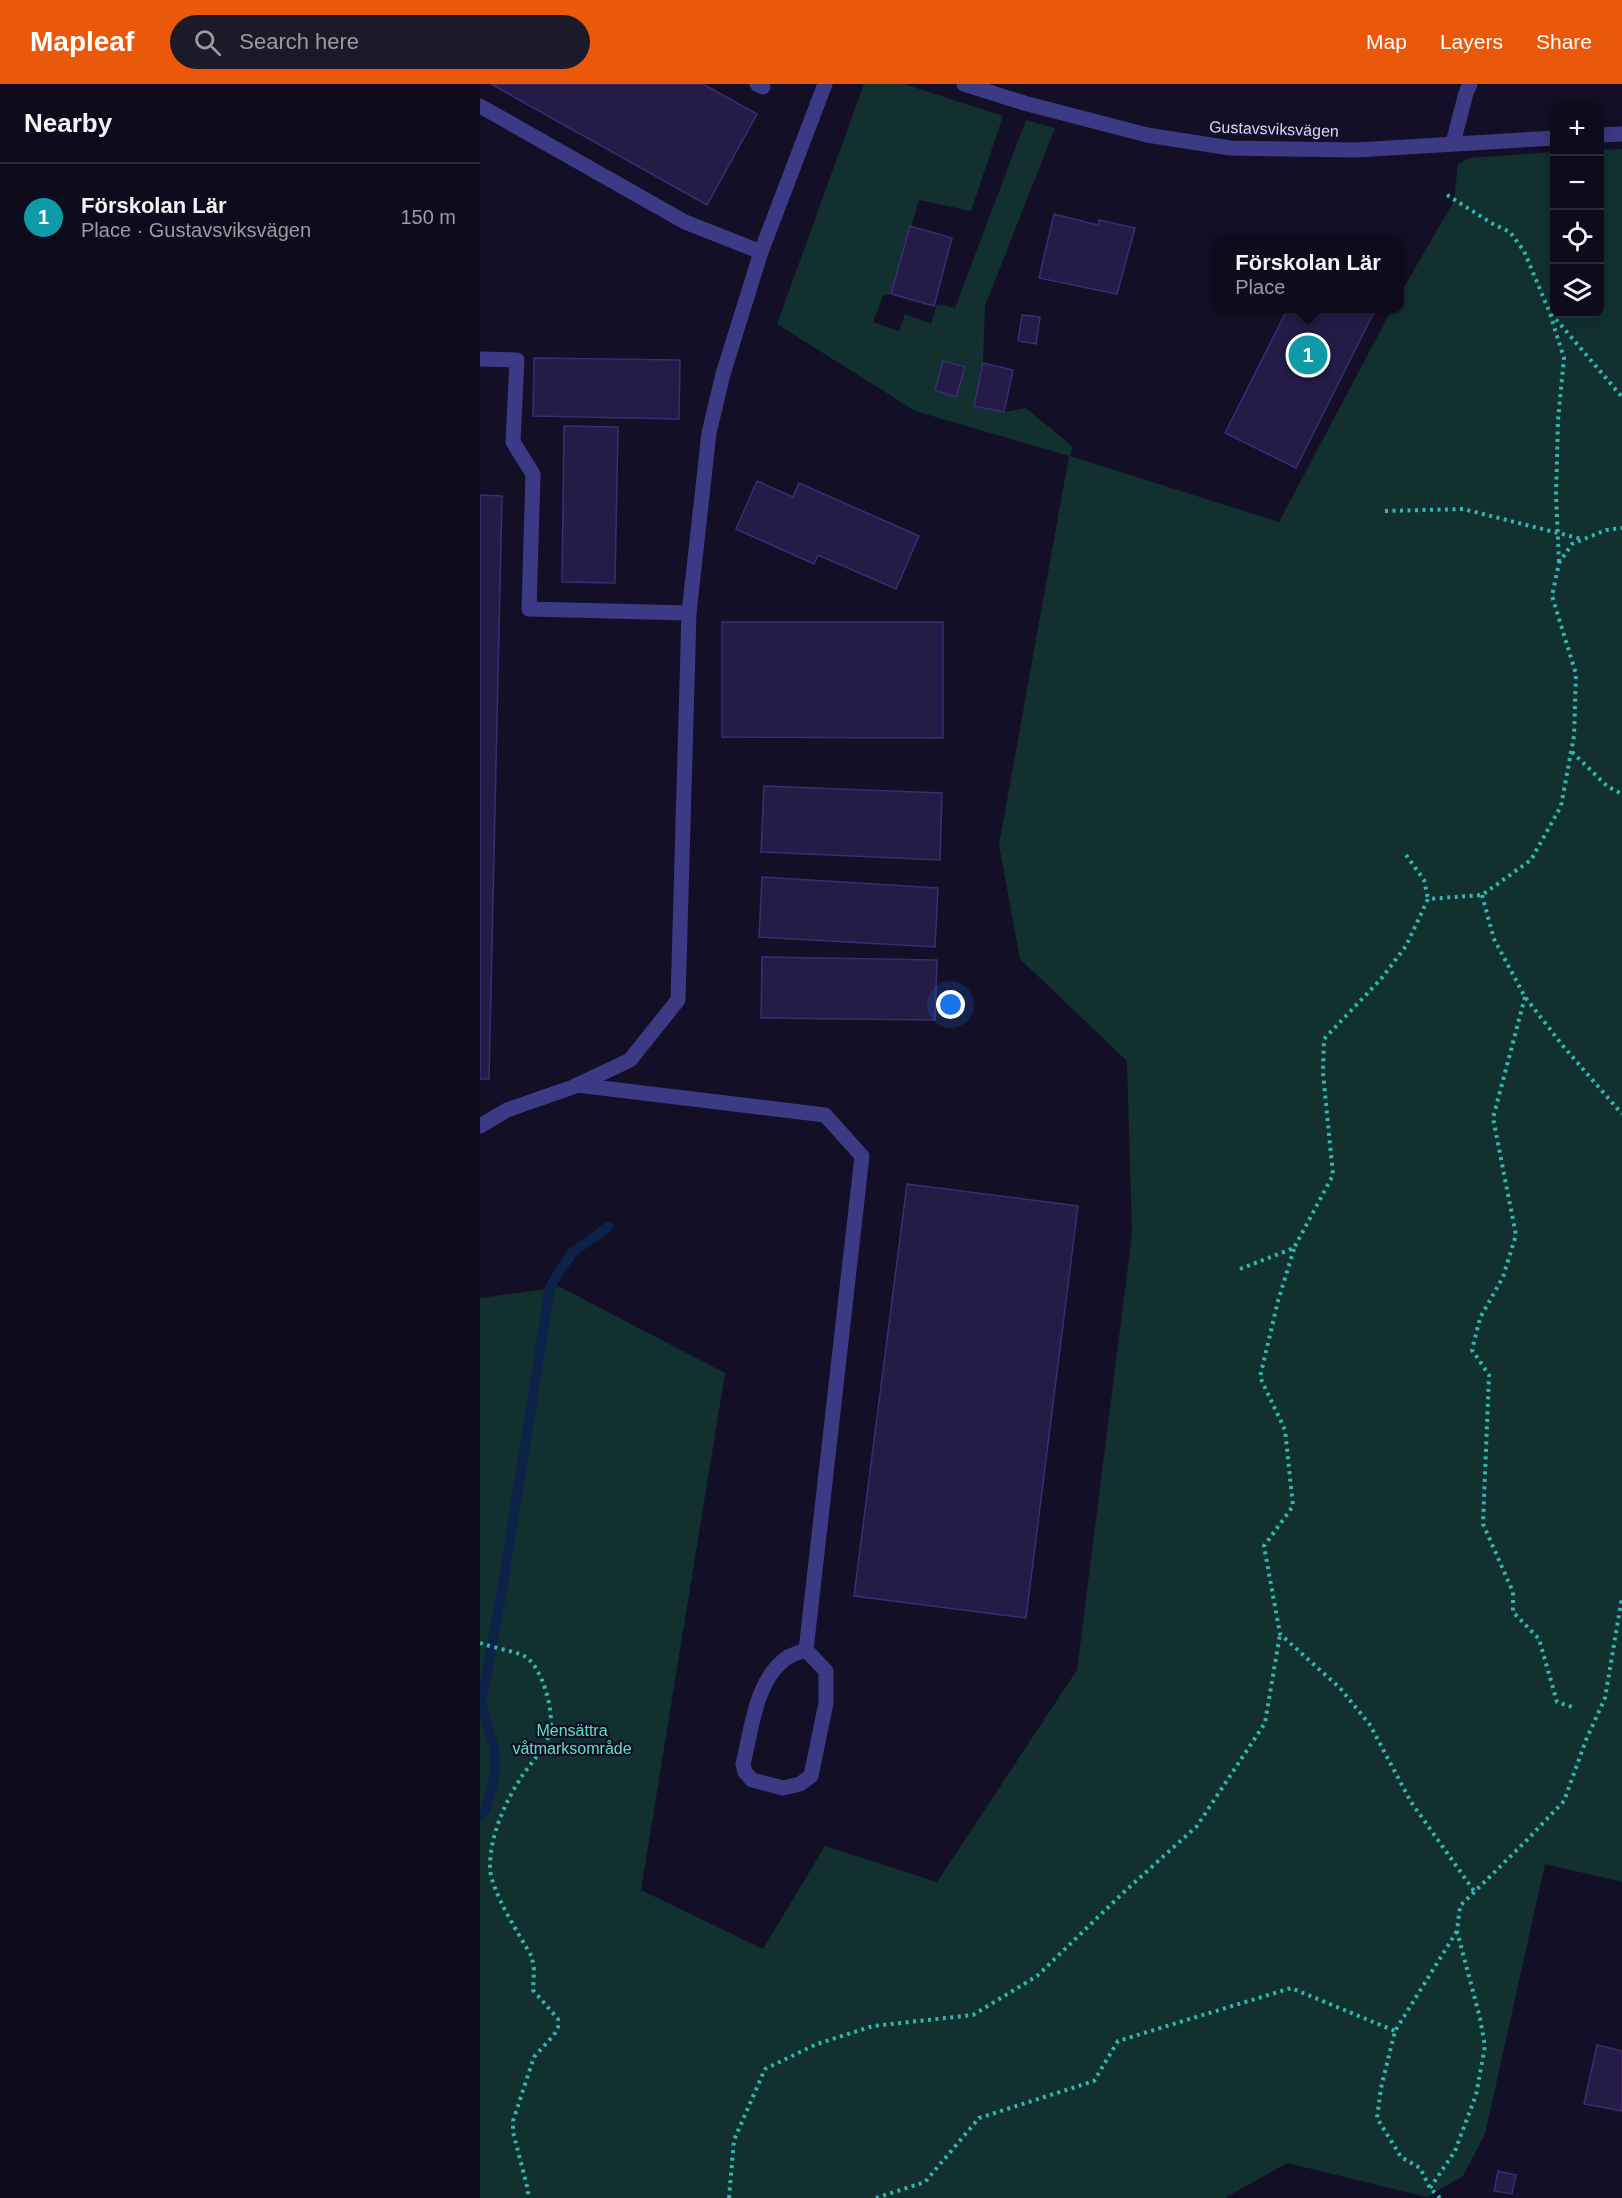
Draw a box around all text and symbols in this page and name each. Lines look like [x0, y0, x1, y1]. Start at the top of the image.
search box [170, 15, 590, 69]
text: Mapleaf [30, 26, 134, 57]
icon: search [191, 26, 224, 59]
text: Search here [239, 29, 359, 54]
text: Map [1366, 30, 1407, 53]
text: Layers [1440, 30, 1503, 53]
text: Share [1536, 30, 1592, 53]
map controls [1550, 102, 1604, 318]
button: + [1550, 102, 1604, 156]
text: Nearby [24, 108, 112, 138]
street label: Gustavsviksvägen [1209, 118, 1339, 140]
button: − [1550, 156, 1604, 210]
text: Förskolan Lär [81, 193, 226, 218]
text: 1 [38, 206, 49, 228]
text: 150 m [400, 206, 456, 228]
button: locate [1550, 210, 1604, 264]
text: Place · Gustavsviksvägen [81, 219, 311, 241]
popup [1212, 235, 1404, 313]
text: Förskolan Lär [1235, 250, 1381, 275]
button: layers [1550, 264, 1604, 318]
text: Place [1235, 276, 1285, 298]
pin: 1 [1288, 332, 1328, 378]
your location [936, 990, 965, 1019]
park label: Mensättra våtmarksområde [512, 1722, 632, 1757]

